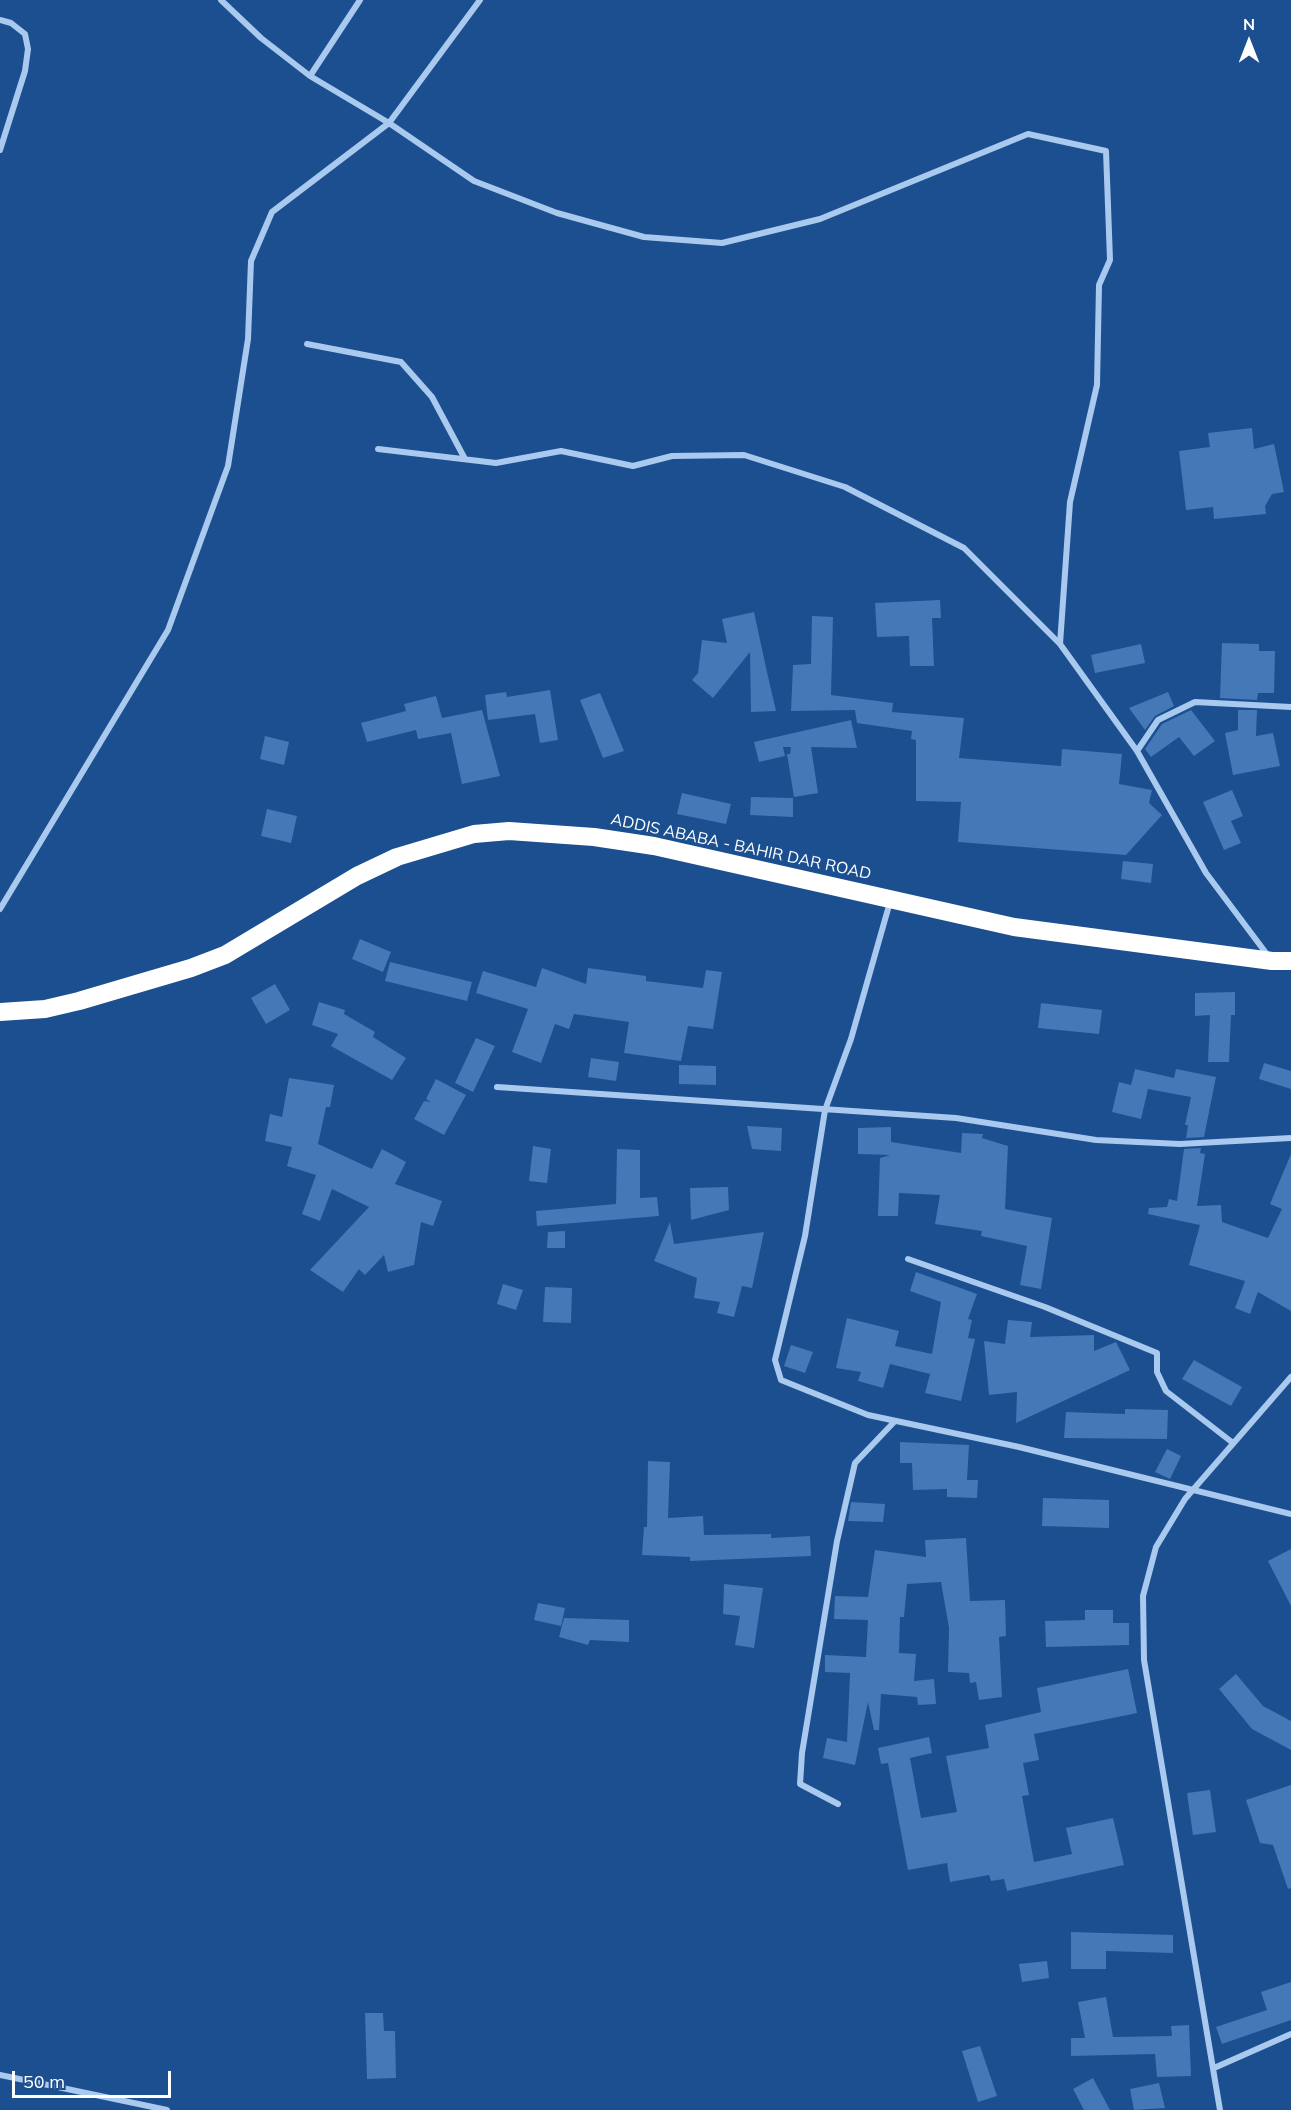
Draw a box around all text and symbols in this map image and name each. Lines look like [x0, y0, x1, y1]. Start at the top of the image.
north arrow [1219, 12, 1279, 72]
text: N [1243, 14, 1255, 34]
street label: ADDIS ABABA - BAHIR DAR ROAD [609, 810, 873, 884]
scale bar [15, 2059, 174, 2097]
text: 50 m [23, 2070, 65, 2093]

